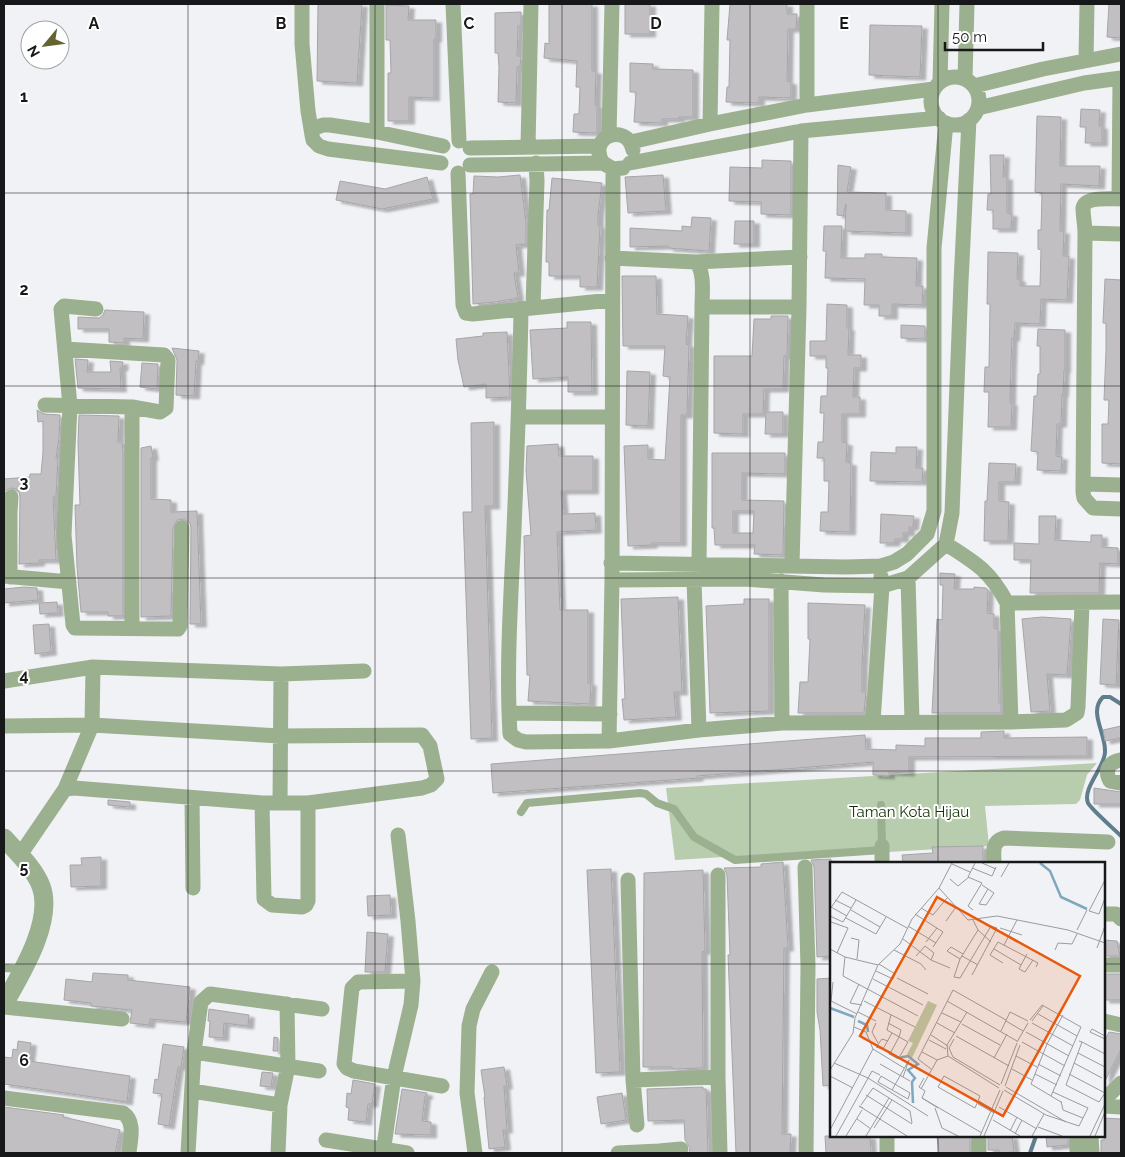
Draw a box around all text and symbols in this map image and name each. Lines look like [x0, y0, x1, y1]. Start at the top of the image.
text: A [89, 14, 100, 33]
text: B [276, 14, 287, 33]
text: C [464, 14, 475, 33]
text: D [650, 14, 662, 33]
text: E [839, 14, 849, 33]
north arrow [20, 20, 70, 70]
scale bar [945, 20, 1042, 52]
text: 50 m [952, 28, 987, 46]
text: N [24, 43, 43, 60]
text: 1 [20, 87, 28, 106]
text: 2 [19, 280, 29, 299]
text: 3 [20, 473, 29, 492]
text: 4 [19, 666, 29, 685]
park label: Taman Kota Hijau [849, 803, 969, 821]
text: 5 [20, 858, 29, 877]
inset map [830, 862, 1105, 1137]
text: 6 [19, 1051, 29, 1070]

